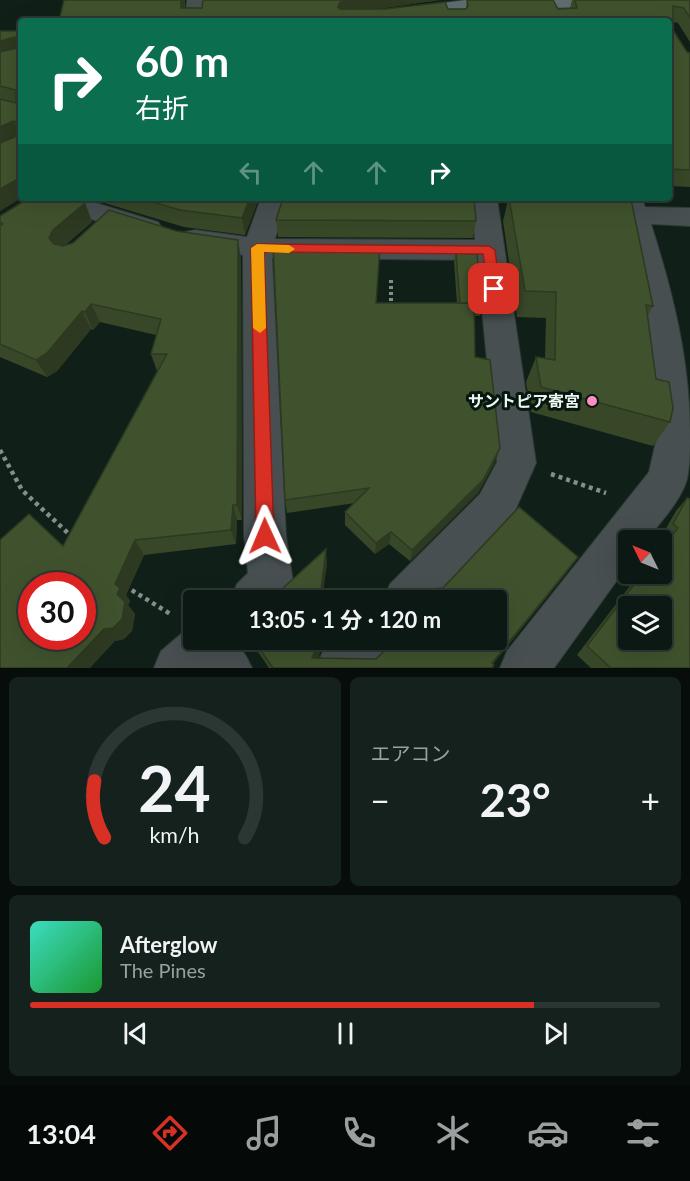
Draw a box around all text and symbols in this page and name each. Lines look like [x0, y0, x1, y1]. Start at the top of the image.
text: 60 m [135, 36, 229, 86]
icon: right [36, 42, 114, 120]
text: 右折 [135, 91, 189, 124]
icon: left [234, 156, 267, 189]
icon: ahead [297, 156, 330, 189]
icon: ahead [360, 156, 393, 189]
icon: right [423, 156, 456, 189]
pin [468, 263, 519, 314]
icon: arrive [477, 272, 510, 305]
place label: サントピア寄宮 [468, 391, 580, 410]
marker: サントピア寄宮 [585, 394, 599, 408]
position arrow [233, 504, 297, 568]
north arrow [618, 530, 672, 584]
map controls [618, 530, 672, 650]
speed limit sign: 30 [18, 572, 96, 650]
button: layers [618, 596, 672, 650]
text: 13:05 · 1 分 · 120 m [249, 606, 441, 633]
text: エアコン [371, 741, 451, 765]
text: 24 [139, 750, 211, 825]
text: 23° [480, 773, 551, 827]
text: − [371, 780, 390, 820]
text: + [641, 780, 660, 820]
text: km/h [150, 823, 200, 849]
text: Afterglow [120, 931, 217, 958]
text: The Pines [120, 958, 206, 982]
icon: previous [119, 1017, 152, 1050]
icon: pause [329, 1017, 362, 1050]
icon: next [539, 1017, 572, 1050]
icon: directions [149, 1112, 191, 1154]
icon: music [243, 1112, 285, 1154]
icon: phone [338, 1112, 380, 1154]
icon: climate [432, 1112, 474, 1154]
icon: car [527, 1112, 569, 1154]
icon: filters [622, 1112, 664, 1154]
text: 13:04 [26, 1117, 96, 1150]

